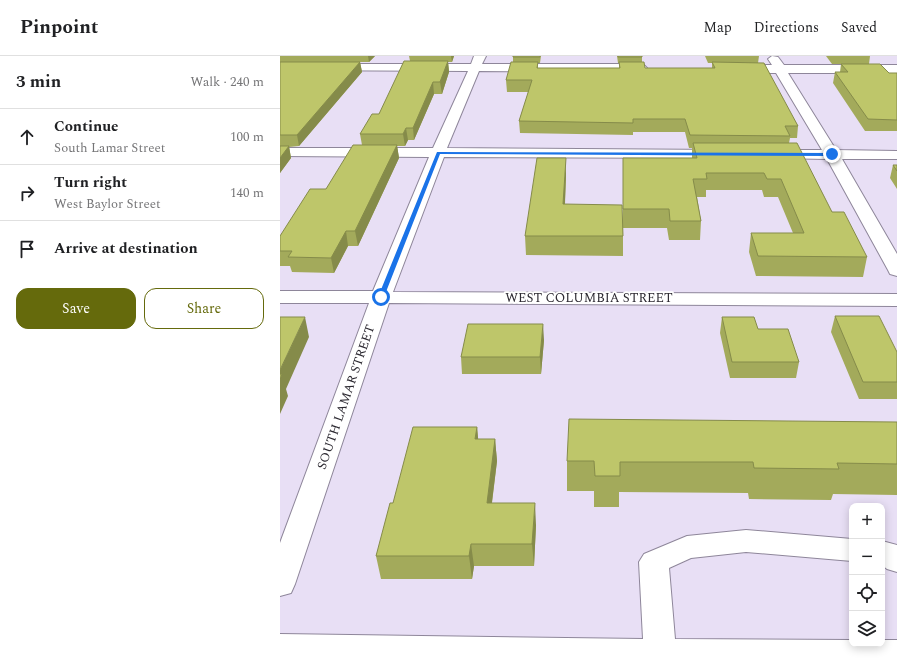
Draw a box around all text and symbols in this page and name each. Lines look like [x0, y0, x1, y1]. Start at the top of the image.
text: Pinpoint [20, 13, 98, 42]
text: Map [704, 17, 732, 38]
text: Directions [754, 17, 819, 38]
text: Saved [841, 17, 877, 38]
text: 3 min [16, 69, 61, 95]
text: Walk · 240 m [190, 72, 264, 92]
text: Continue [54, 115, 119, 138]
icon: ahead [16, 126, 38, 148]
text: 100 m [230, 127, 264, 147]
text: South Lamar Street [54, 138, 165, 158]
route end [823, 145, 841, 163]
text: Turn right [54, 171, 127, 194]
icon: right [16, 182, 38, 204]
text: 140 m [230, 183, 264, 203]
text: West Baylor Street [54, 194, 161, 214]
text: Arrive at destination [54, 237, 198, 260]
icon: arrive [16, 238, 38, 260]
button: Save [16, 288, 136, 329]
button: Share [144, 288, 264, 329]
route start [372, 288, 390, 306]
street label: WEST COLUMBIA STREET [505, 288, 673, 308]
street label: SOUTH LAMAR STREET [312, 322, 380, 472]
map controls [849, 503, 885, 647]
button: + [849, 503, 885, 539]
button: − [849, 539, 885, 575]
button: locate [849, 575, 885, 611]
button: layers [849, 611, 885, 647]

